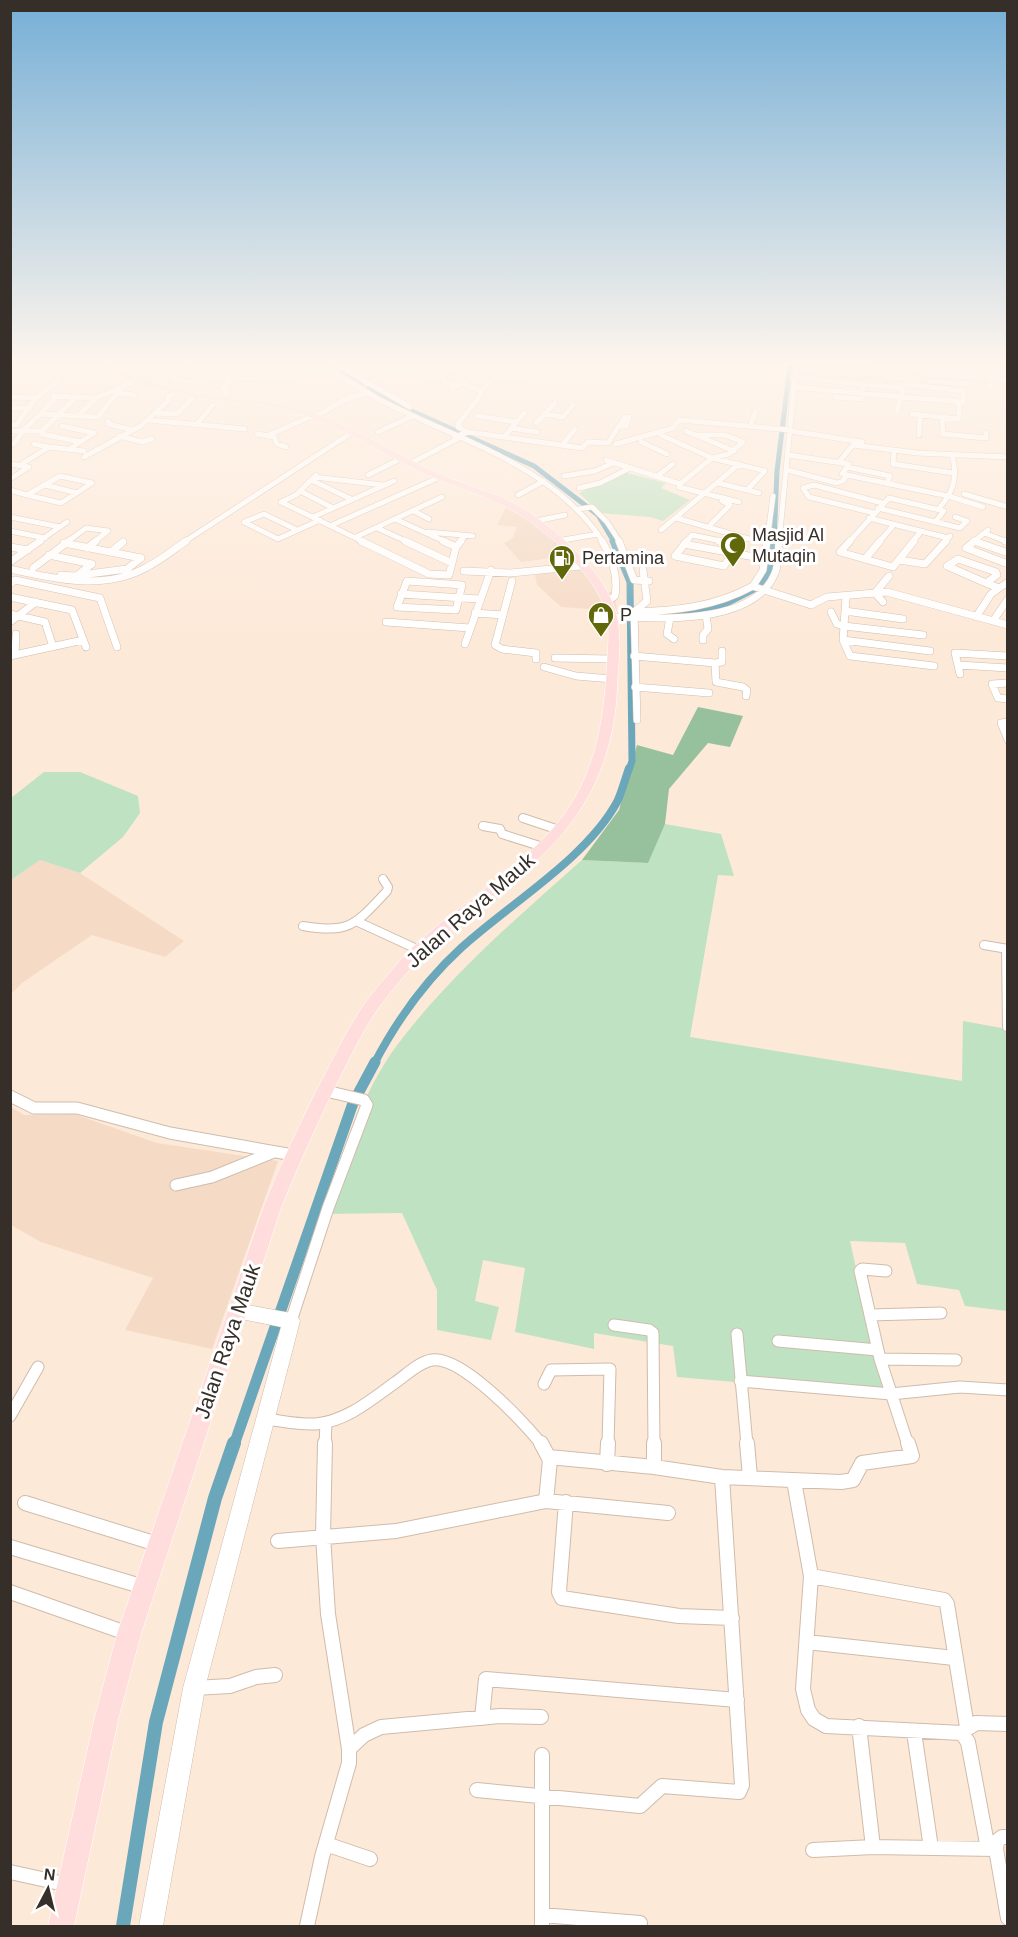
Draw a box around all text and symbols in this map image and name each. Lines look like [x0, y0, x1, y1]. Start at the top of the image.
place label: Masjid Al Mutaqin [752, 525, 824, 566]
mosque icon: Masjid Al Mutaqin [718, 530, 748, 568]
fuel station icon: Pertamina [547, 543, 577, 581]
place label: Pertamina [582, 548, 665, 568]
shop icon: P [586, 600, 616, 638]
place label: P [620, 605, 632, 625]
street label: Jalan Raya Mauk [401, 848, 539, 972]
street label: Jalan Raya Mauk [190, 1260, 264, 1421]
north arrow [18, 1859, 78, 1919]
text: N [43, 1865, 57, 1884]

